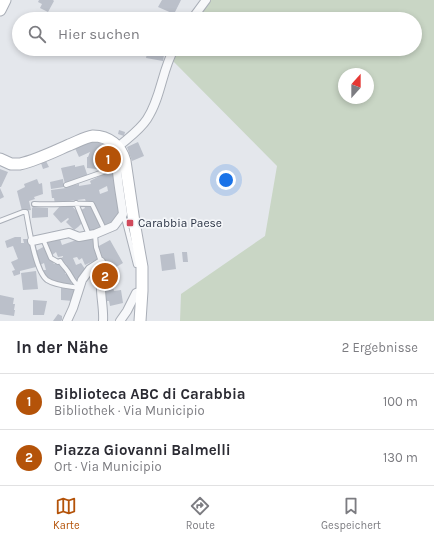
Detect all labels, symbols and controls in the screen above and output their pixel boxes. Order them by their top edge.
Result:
search box [12,12,422,56]
icon: search [26,23,48,45]
text: Hier suchen [58,25,140,43]
north arrow [338,68,374,104]
pin: 1 [95,144,121,174]
your location [216,170,236,190]
place label: Carabbia Paese [138,216,222,230]
marker: Carabbia Paese [125,218,135,228]
pin: 2 [92,261,118,291]
text: In der Nähe [16,337,108,357]
text: 2 Ergebnisse [342,340,418,355]
text: Biblioteca ABC di Carabbia [54,385,246,403]
text: 1 [27,394,31,409]
text: 100 m [383,394,418,409]
text: Bibliothek · Via Municipio [54,403,205,418]
text: Piazza Giovanni Balmelli [54,441,231,459]
text: 2 [25,450,33,465]
text: 130 m [383,450,418,465]
text: Ort · Via Municipio [54,459,162,474]
tab: Karte [53,495,80,532]
tab: Route [186,495,215,532]
tab: Gespeichert [321,495,381,532]

